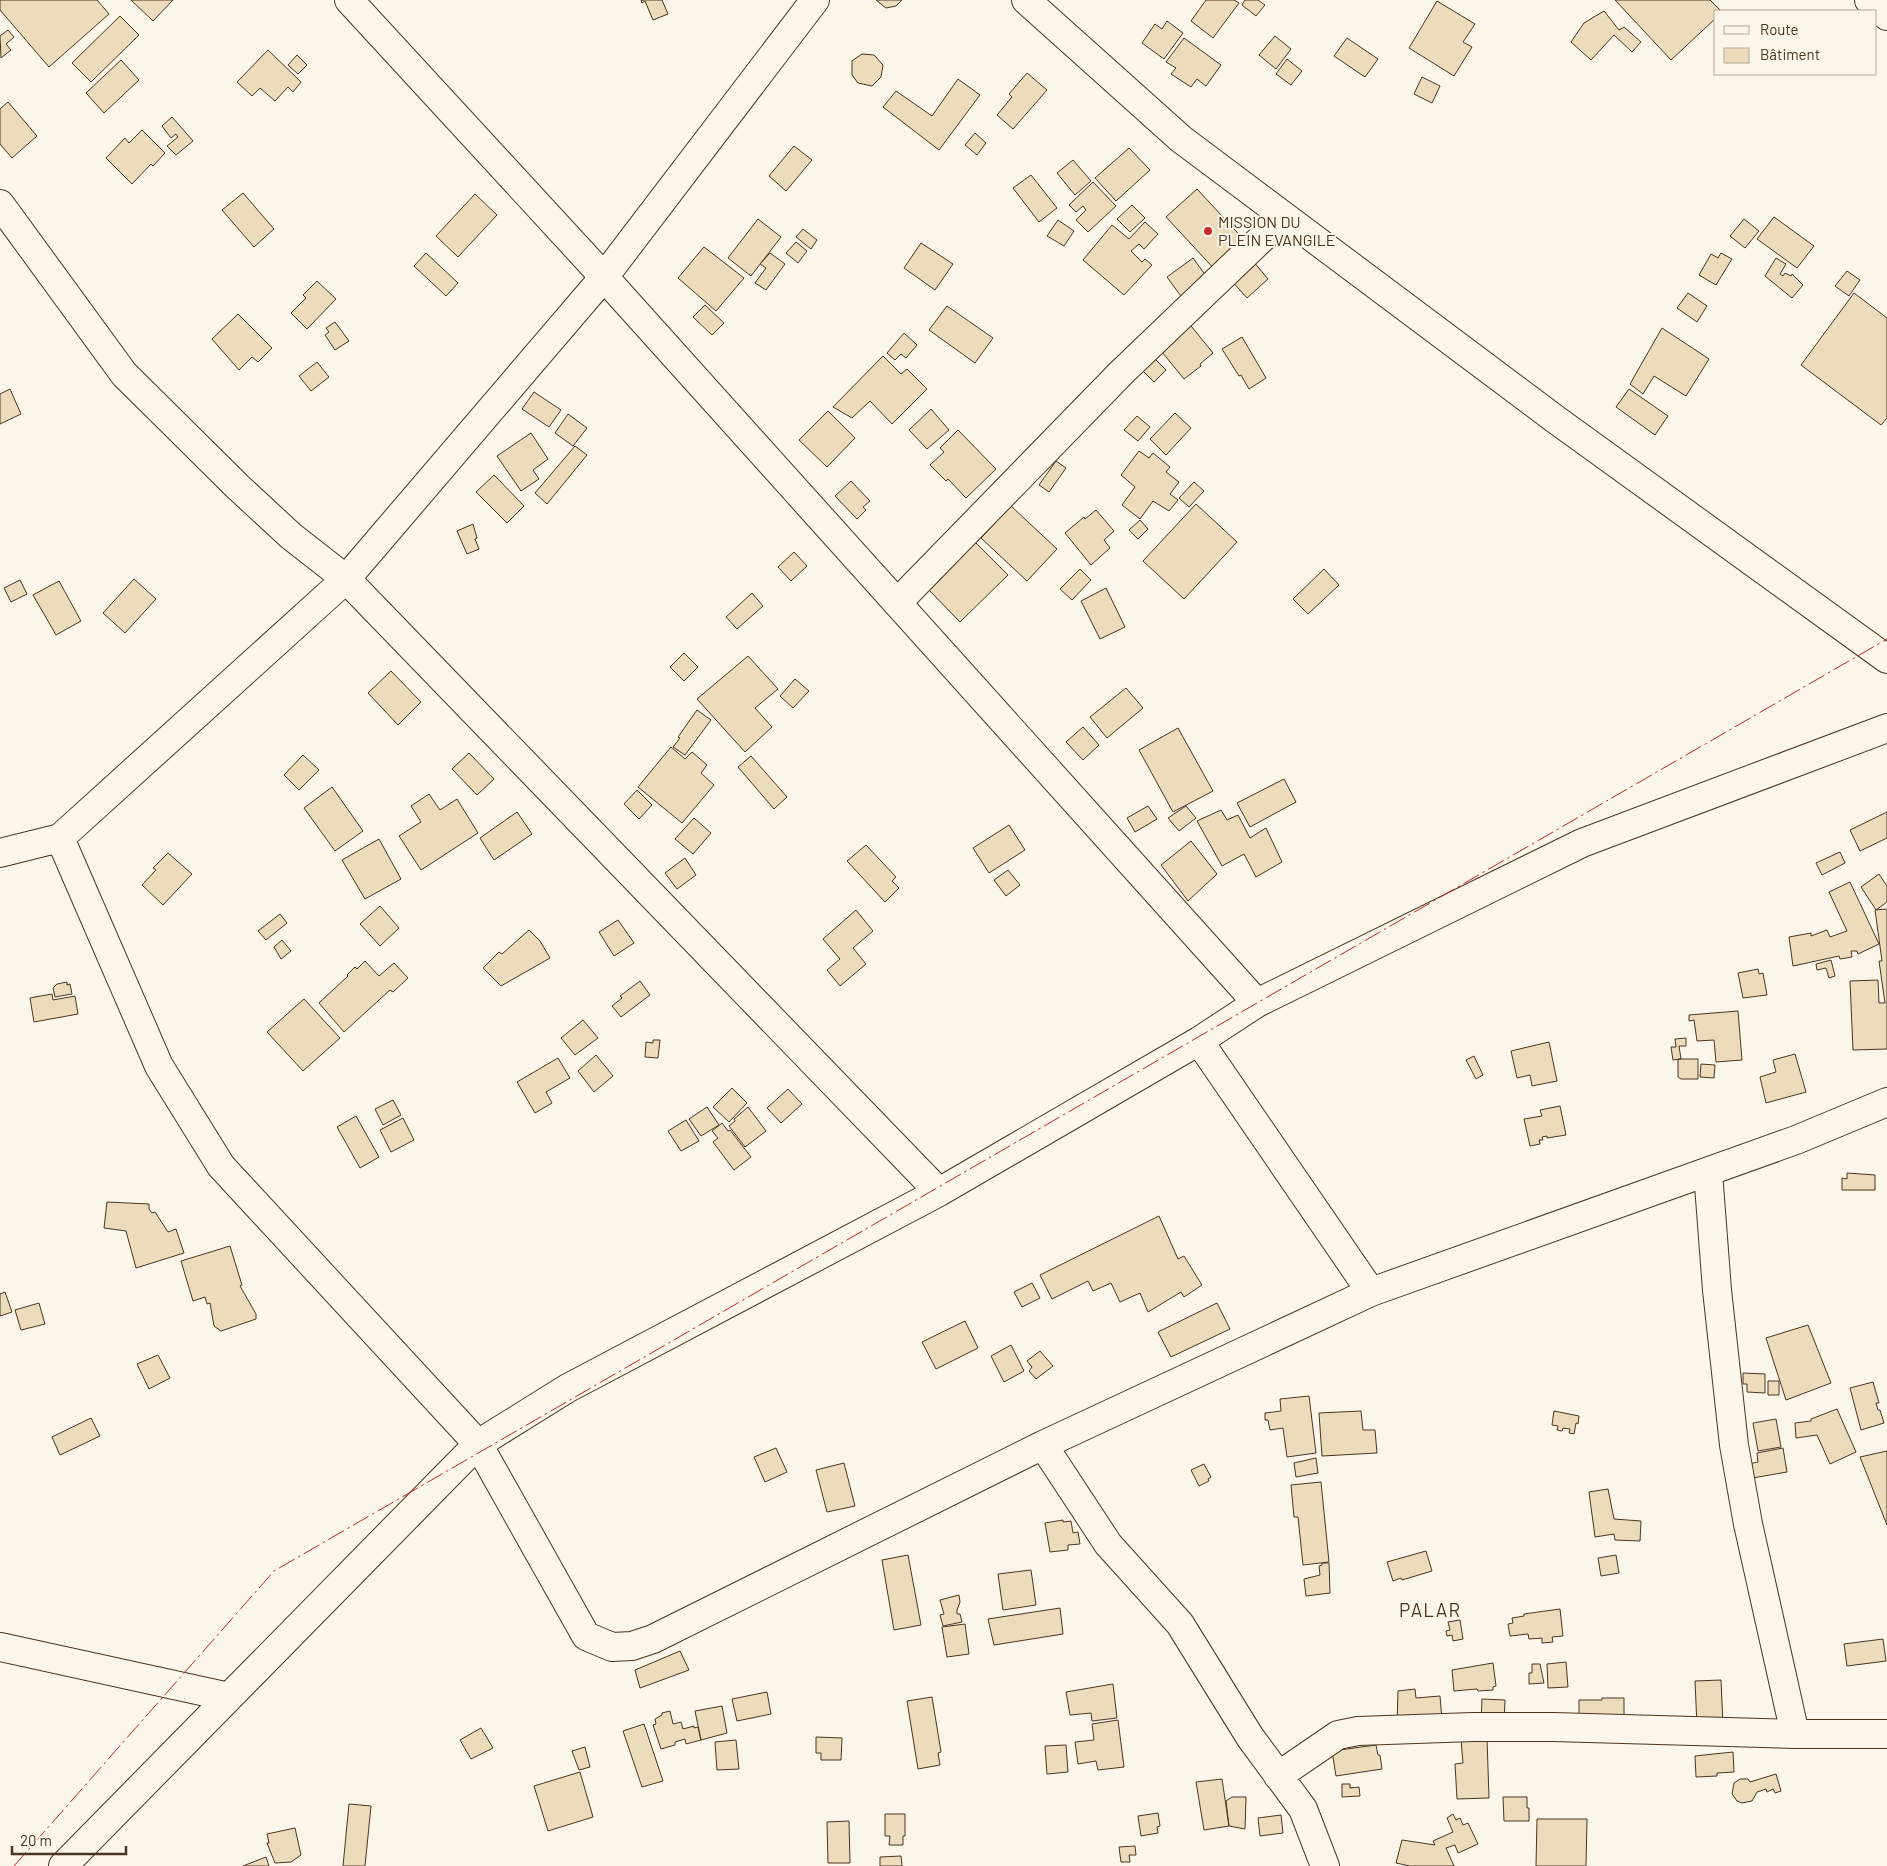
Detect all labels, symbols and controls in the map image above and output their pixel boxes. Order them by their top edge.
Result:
legend [1714,10,1877,75]
text: Route [1760,20,1799,38]
text: Bâtiment [1760,45,1820,63]
place label: MISSION DU PLEIN EVANGILE [1218,212,1336,249]
marker: MISSION DU PLEIN EVANGILE [1202,225,1214,237]
district label: PALAR [1399,1598,1461,1621]
scale bar [12,1824,126,1856]
text: 20 m [20,1831,52,1849]

